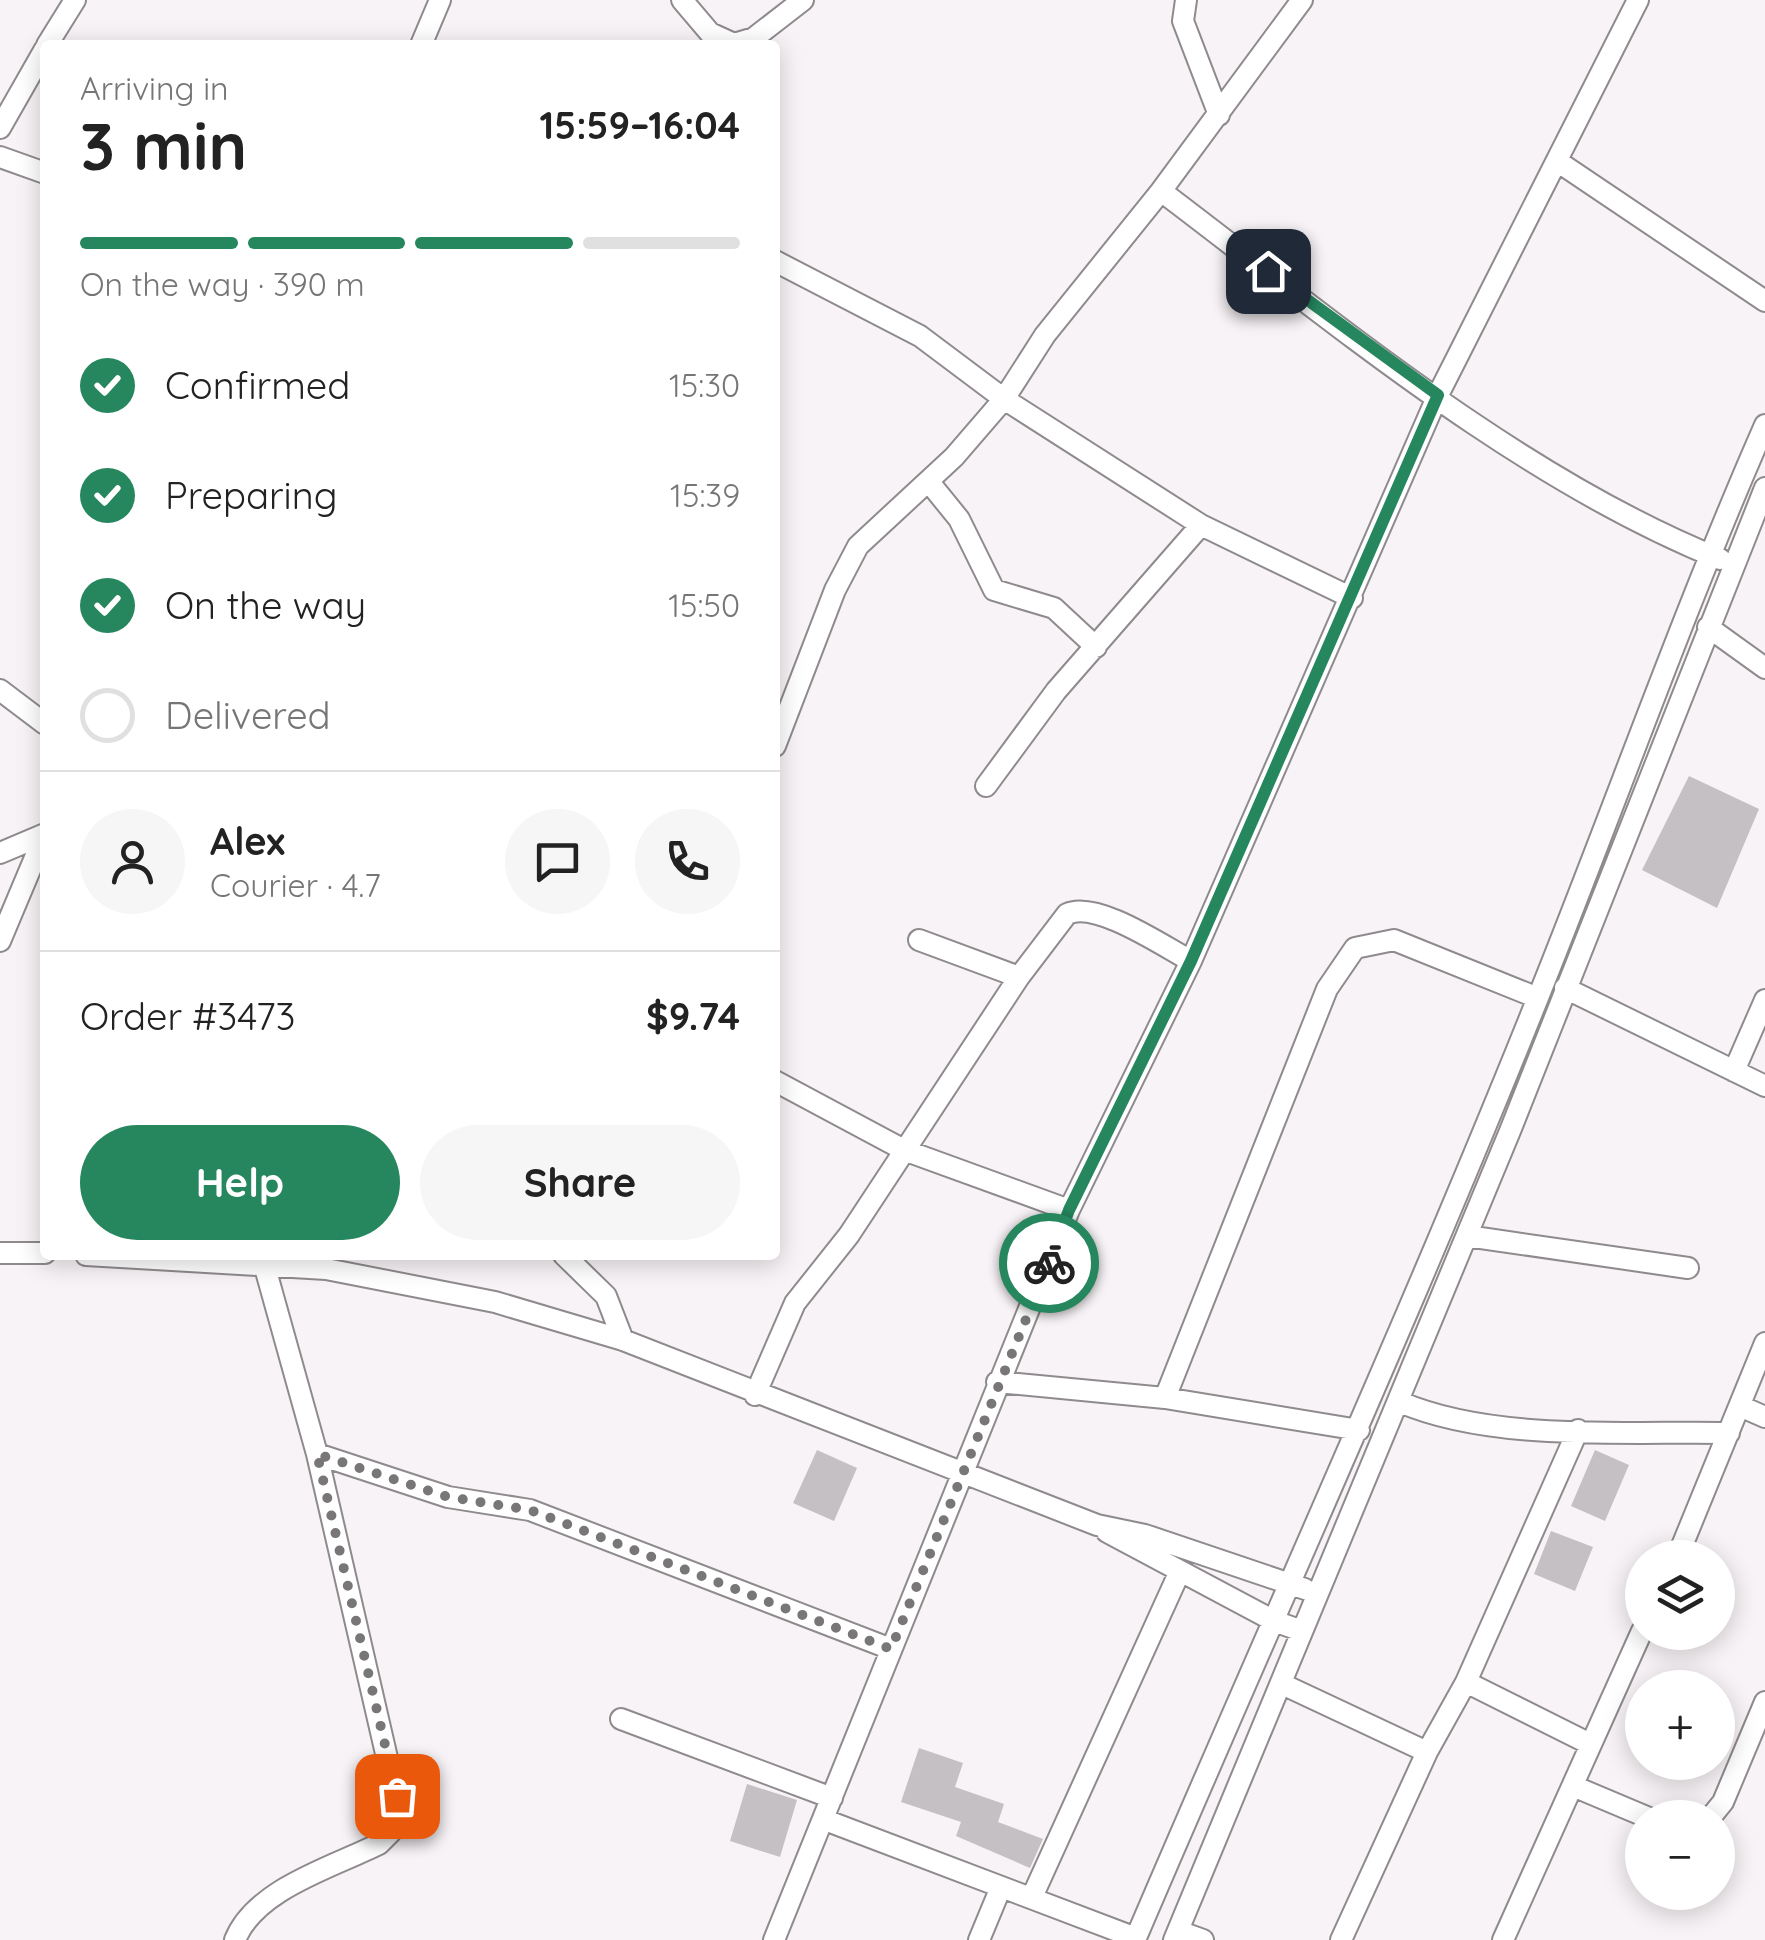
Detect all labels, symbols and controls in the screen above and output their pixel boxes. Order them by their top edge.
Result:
text: Arriving in [80,68,229,108]
text: 15:59–16:04 [540,101,740,149]
text: 3 min [80,105,247,186]
pin [1226,229,1311,314]
icon: home [1241,244,1296,299]
text: On the way · 390 m [80,264,365,304]
icon: check [80,358,135,413]
text: Confirmed [165,361,350,409]
text: 15:30 [669,365,740,405]
icon: check [80,468,135,523]
text: Preparing [165,471,337,519]
text: 15:39 [670,475,740,515]
icon: check [80,578,135,633]
text: On the way [165,581,366,629]
text: 15:50 [668,585,740,625]
text: Delivered [165,691,331,739]
button: person [80,809,185,914]
button: chat [505,809,610,914]
button: phone [635,809,740,914]
text: Alex [210,817,285,865]
text: Courier · 4.7 [210,865,381,905]
text: Order #3473 [80,992,295,1040]
text: $9.74 [646,992,740,1040]
button: Help [80,1125,400,1240]
button: Share [420,1125,740,1240]
courier [999,1213,1099,1313]
icon: bike [1022,1236,1077,1291]
map controls [1625,1540,1735,1910]
button: layers [1625,1540,1735,1650]
button: + [1625,1670,1735,1780]
pin [355,1754,440,1839]
icon: bag [370,1769,425,1824]
button: − [1625,1800,1735,1910]

